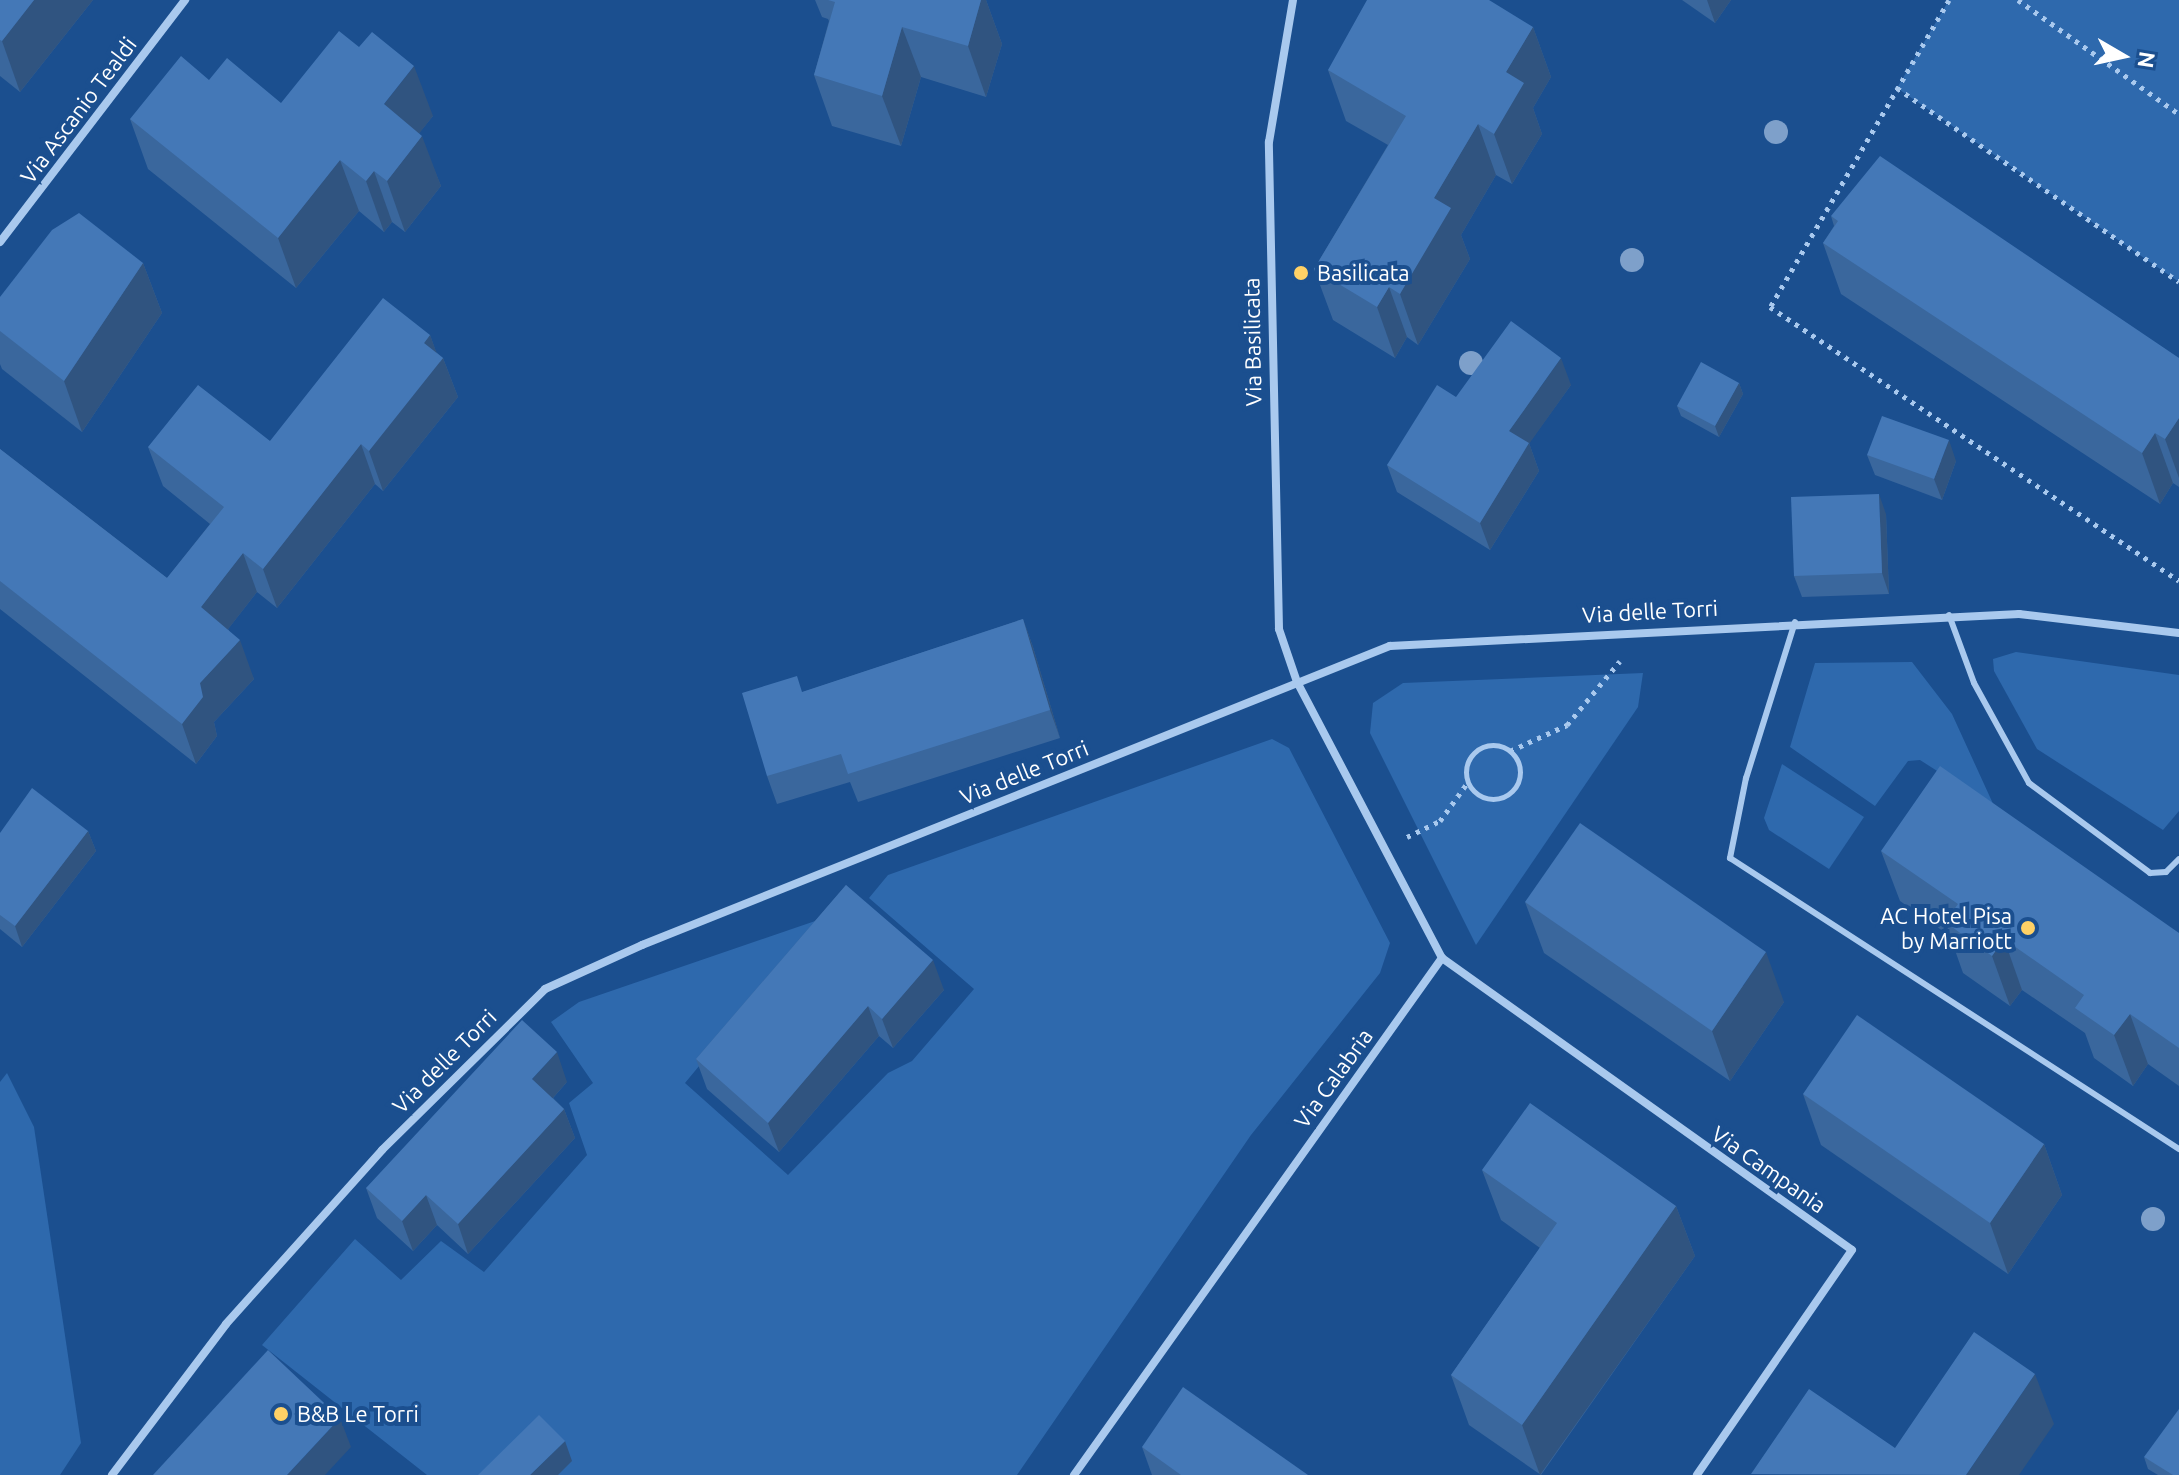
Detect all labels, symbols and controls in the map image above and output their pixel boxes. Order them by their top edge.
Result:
north arrow [2083,16,2163,96]
street label: Via Ascanio Tealdi [14,32,142,188]
text: N [2134,50,2161,70]
place label: Basilicata [1317,260,1410,286]
marker: Basilicata [1292,264,1310,282]
street label: Via Basilicata [1238,277,1266,407]
street label: Via delle Torri [1581,594,1719,628]
street label: Via delle Torri [956,734,1092,810]
place label: AC Hotel Pisa by Marriott [1880,902,2012,954]
marker: AC Hotel Pisa by Marriott [2019,919,2037,937]
street label: Via delle Torri [387,1004,501,1118]
street label: Via Calabria [1288,1023,1378,1133]
street label: Via Campania [1707,1120,1831,1218]
place label: B&B Le Torri [297,1401,419,1427]
marker: B&B Le Torri [272,1405,290,1423]

